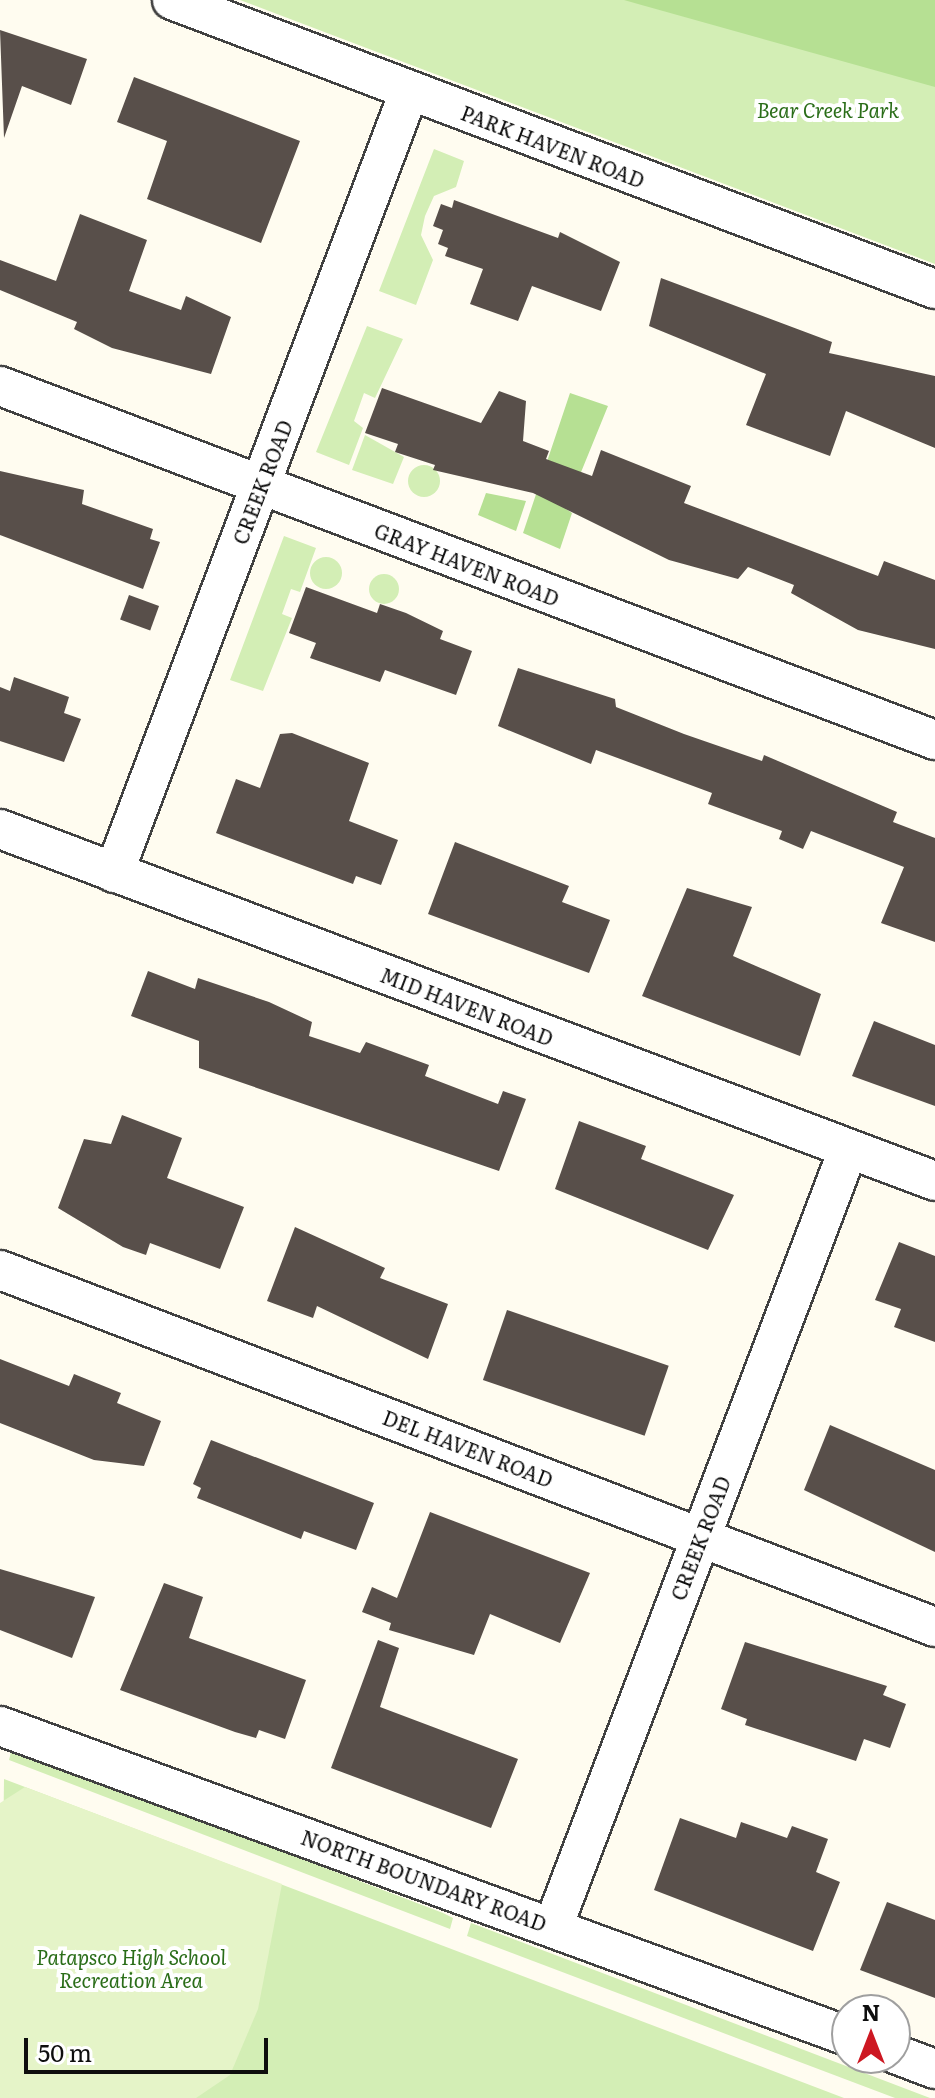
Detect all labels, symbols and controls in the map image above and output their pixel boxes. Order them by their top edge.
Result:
park label: Bear Creek Park [757,97,899,121]
street label: PARK HAVEN ROAD [458,100,648,192]
street label: CREEK ROAD [227,417,297,547]
street label: GRAY HAVEN ROAD [371,518,563,610]
street label: MID HAVEN ROAD [377,962,557,1050]
street label: DEL HAVEN ROAD [380,1404,556,1492]
street label: CREEK ROAD [665,1473,735,1603]
street label: NORTH BOUNDARY ROAD [298,1824,550,1936]
park label: Patapsco High School Recreation Area [36,1944,226,1991]
north arrow [831,1994,911,2074]
text: N [862,1995,880,2028]
scale bar [28,2022,272,2072]
text: 50 m [38,2034,92,2069]

